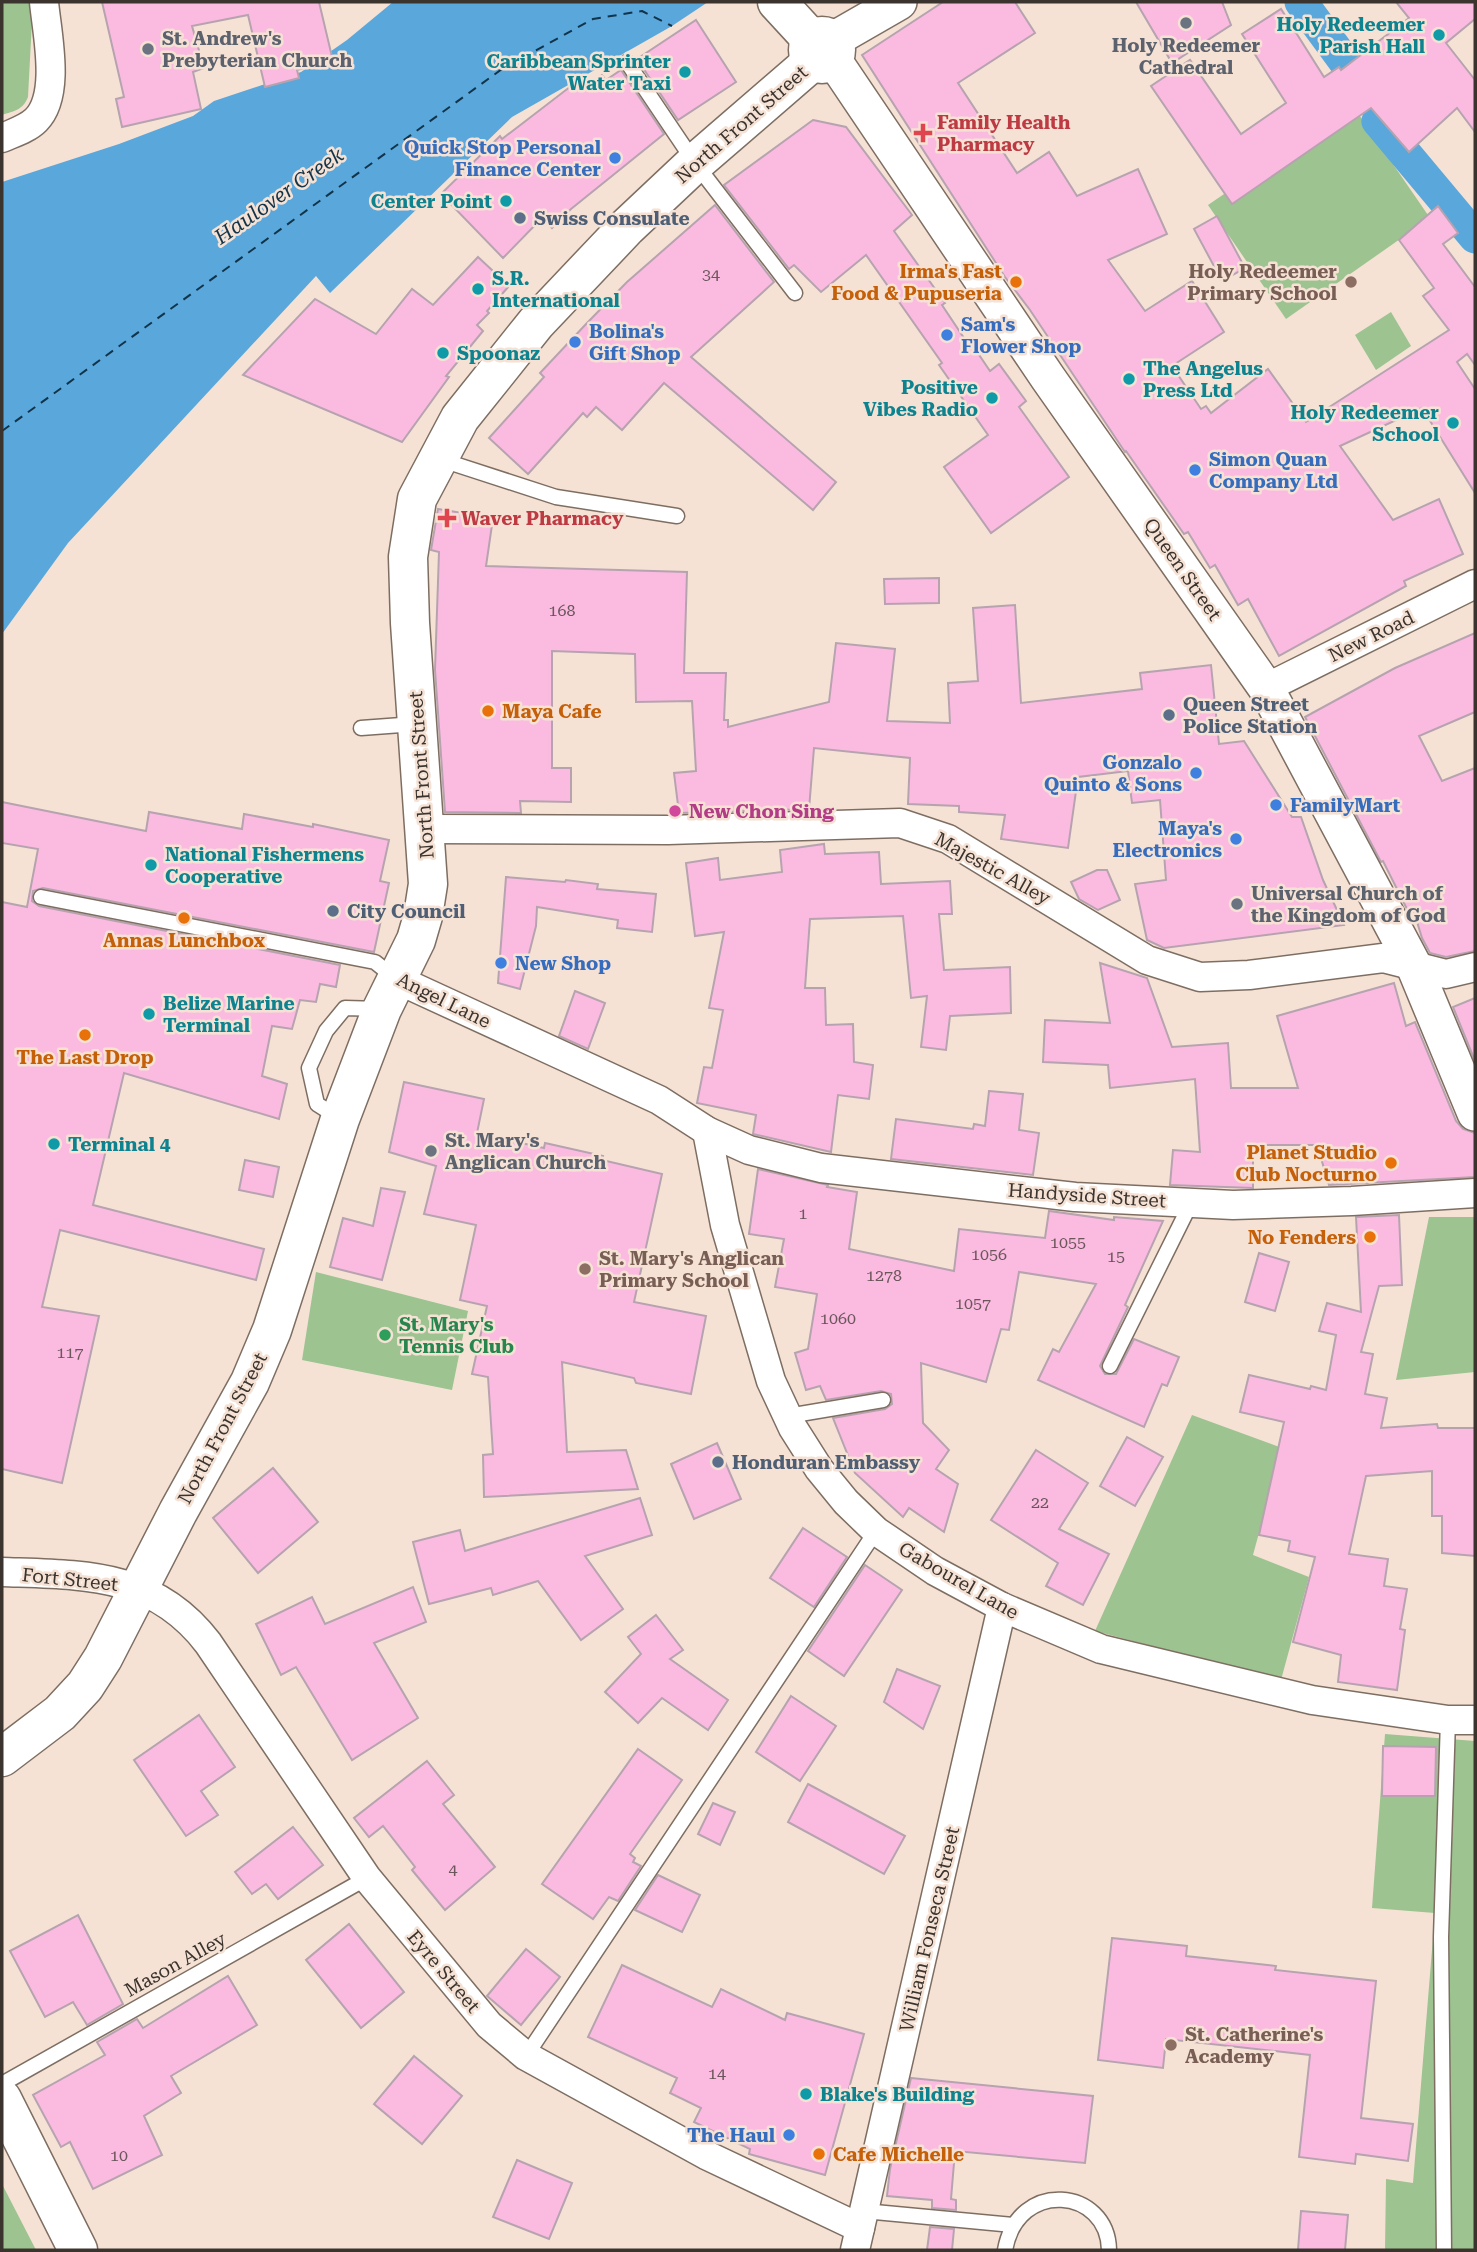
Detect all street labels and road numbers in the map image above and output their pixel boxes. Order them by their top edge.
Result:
street label: North Front Street [670,61,812,188]
street label: Queen Street [1139,514,1226,625]
street label: New Road [1325,606,1418,667]
street label: North Front Street [404,690,439,860]
street label: Majestic Alley [931,827,1055,910]
street label: Angel Lane [393,968,495,1033]
street label: Handyside Street [1007,1179,1167,1212]
street label: North Front Street [173,1349,272,1508]
street label: Gabourel Lane [895,1537,1023,1624]
street label: Fort Street [21,1563,119,1596]
street label: William Fonseca Street [895,1824,964,2034]
street label: Eyre Street [402,1925,485,2017]
street label: Mason Alley [120,1927,231,2002]

